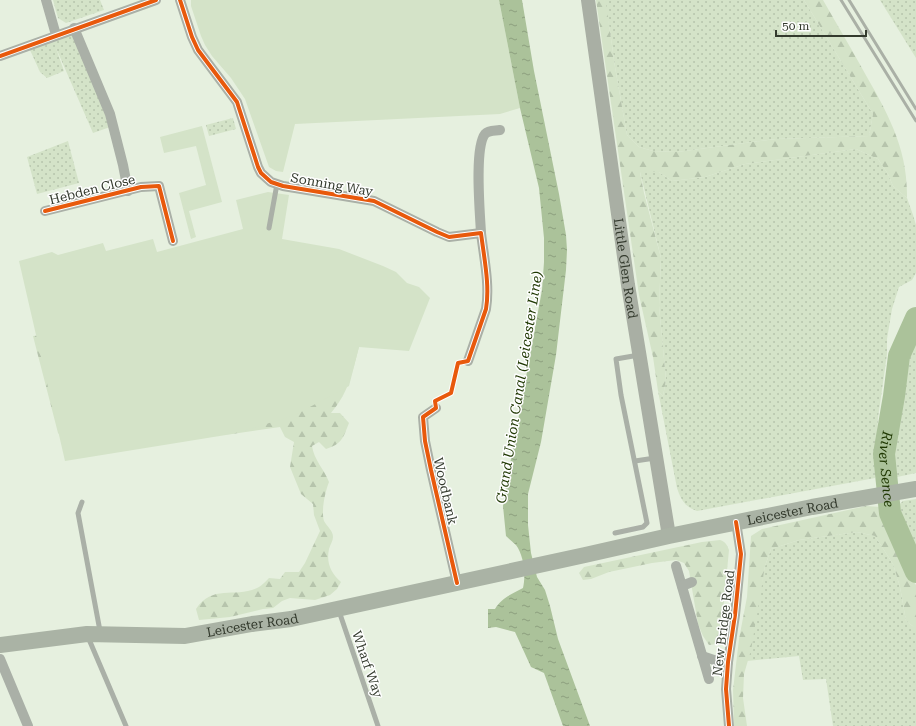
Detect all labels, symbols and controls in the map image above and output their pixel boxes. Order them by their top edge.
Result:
scale bar [776,12,866,38]
text: 50 m [782,19,809,33]
street label: Sonning Way [290,170,375,199]
street label: Hebden Close [48,172,137,207]
street label: Little Glen Road [611,217,640,320]
water label: Grand Union Canal (Leicester Line) [493,270,545,504]
water label: River Sence [876,429,897,508]
street label: Woodbank [430,456,461,526]
street label: Leicester Road [746,496,840,528]
street label: New Bridge Road [710,568,738,677]
street label: Leicester Road [205,610,300,640]
street label: Wharf Way [349,629,386,700]

